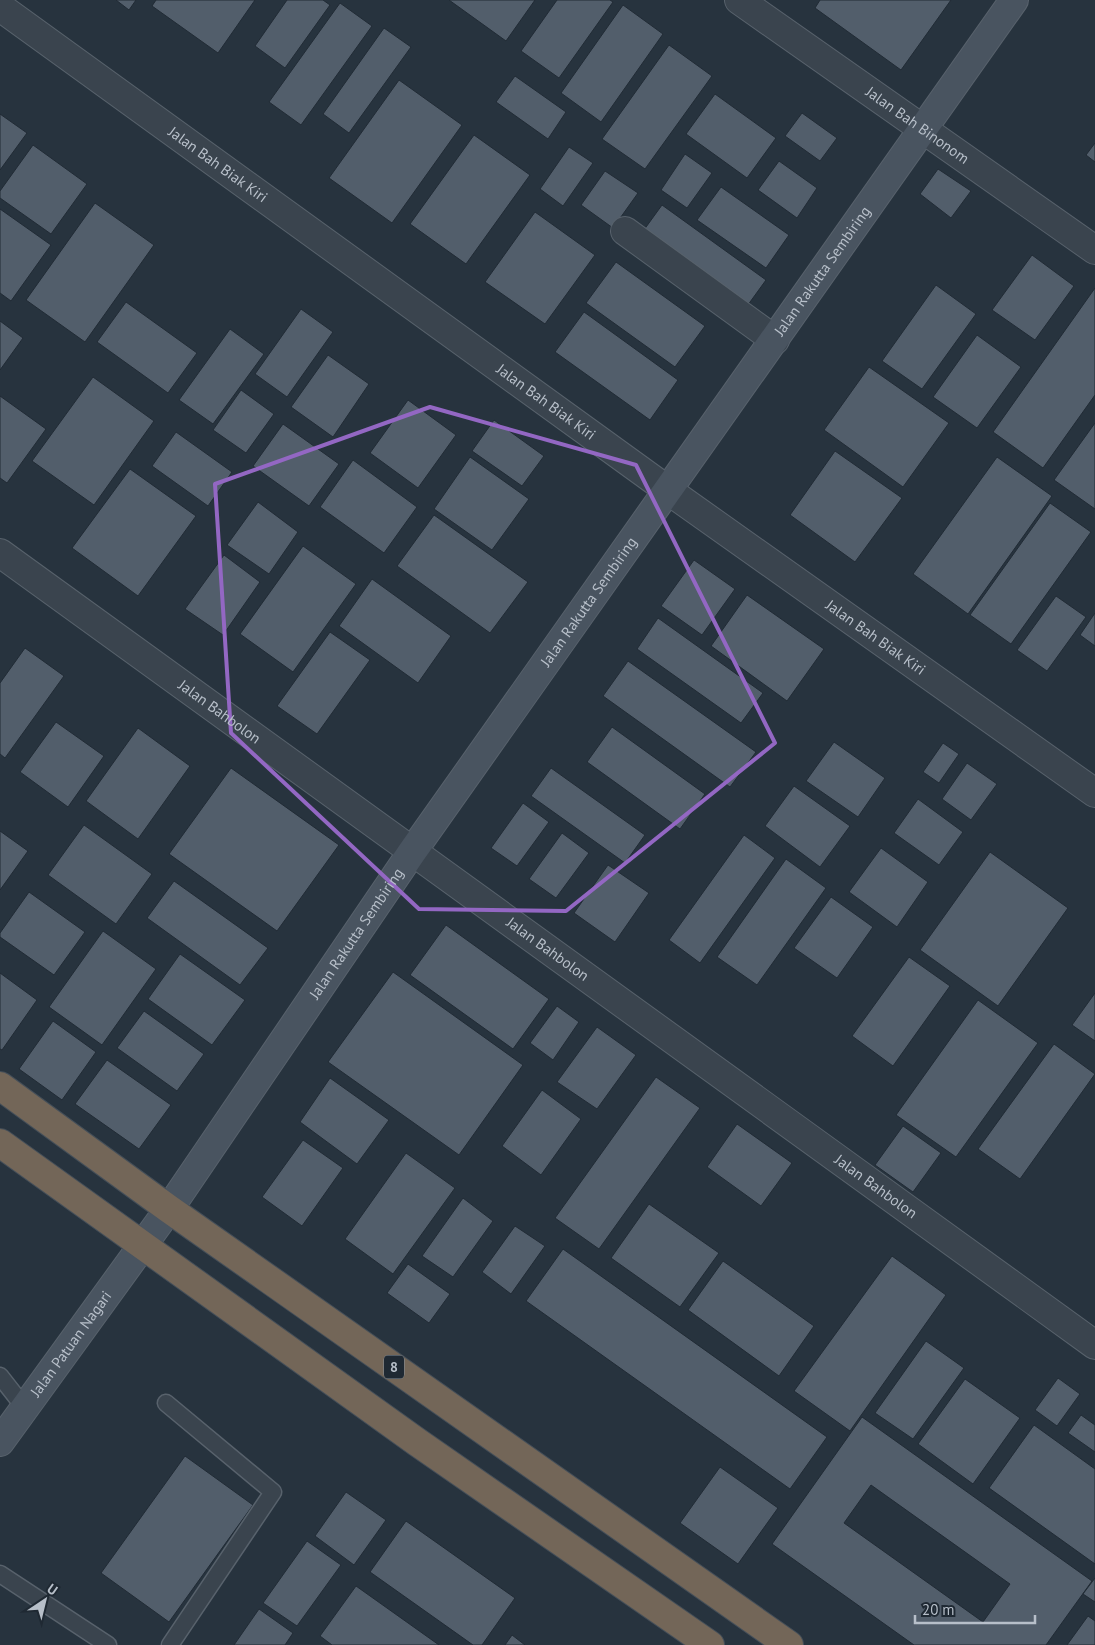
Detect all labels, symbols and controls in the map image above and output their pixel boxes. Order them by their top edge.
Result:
street label: Jalan Bah Binonom [862,82,973,168]
street label: Jalan Bah Biak Kiri [164,121,271,206]
street label: Jalan Rakutta Sembiring [769,202,874,340]
street label: Jalan Bah Biak Kiri [492,359,600,444]
street label: Jalan Rakutta Sembiring [535,533,641,671]
street label: Jalan Bah Biak Kiri [822,595,929,679]
street label: Jalan Bahbolon [174,675,265,748]
street label: Jalan Rakutta Sembiring [304,864,407,1003]
street label: Jalan Bahbolon [502,912,593,985]
street label: Jalan Bahbolon [830,1149,921,1222]
street label: Jalan Patuan Nagari [25,1287,115,1401]
road number: 8 [384,1355,404,1378]
north arrow [20,1575,70,1625]
text: U [44,1579,61,1599]
scale bar [915,1592,1035,1624]
text: 20 m [922,1600,955,1619]

